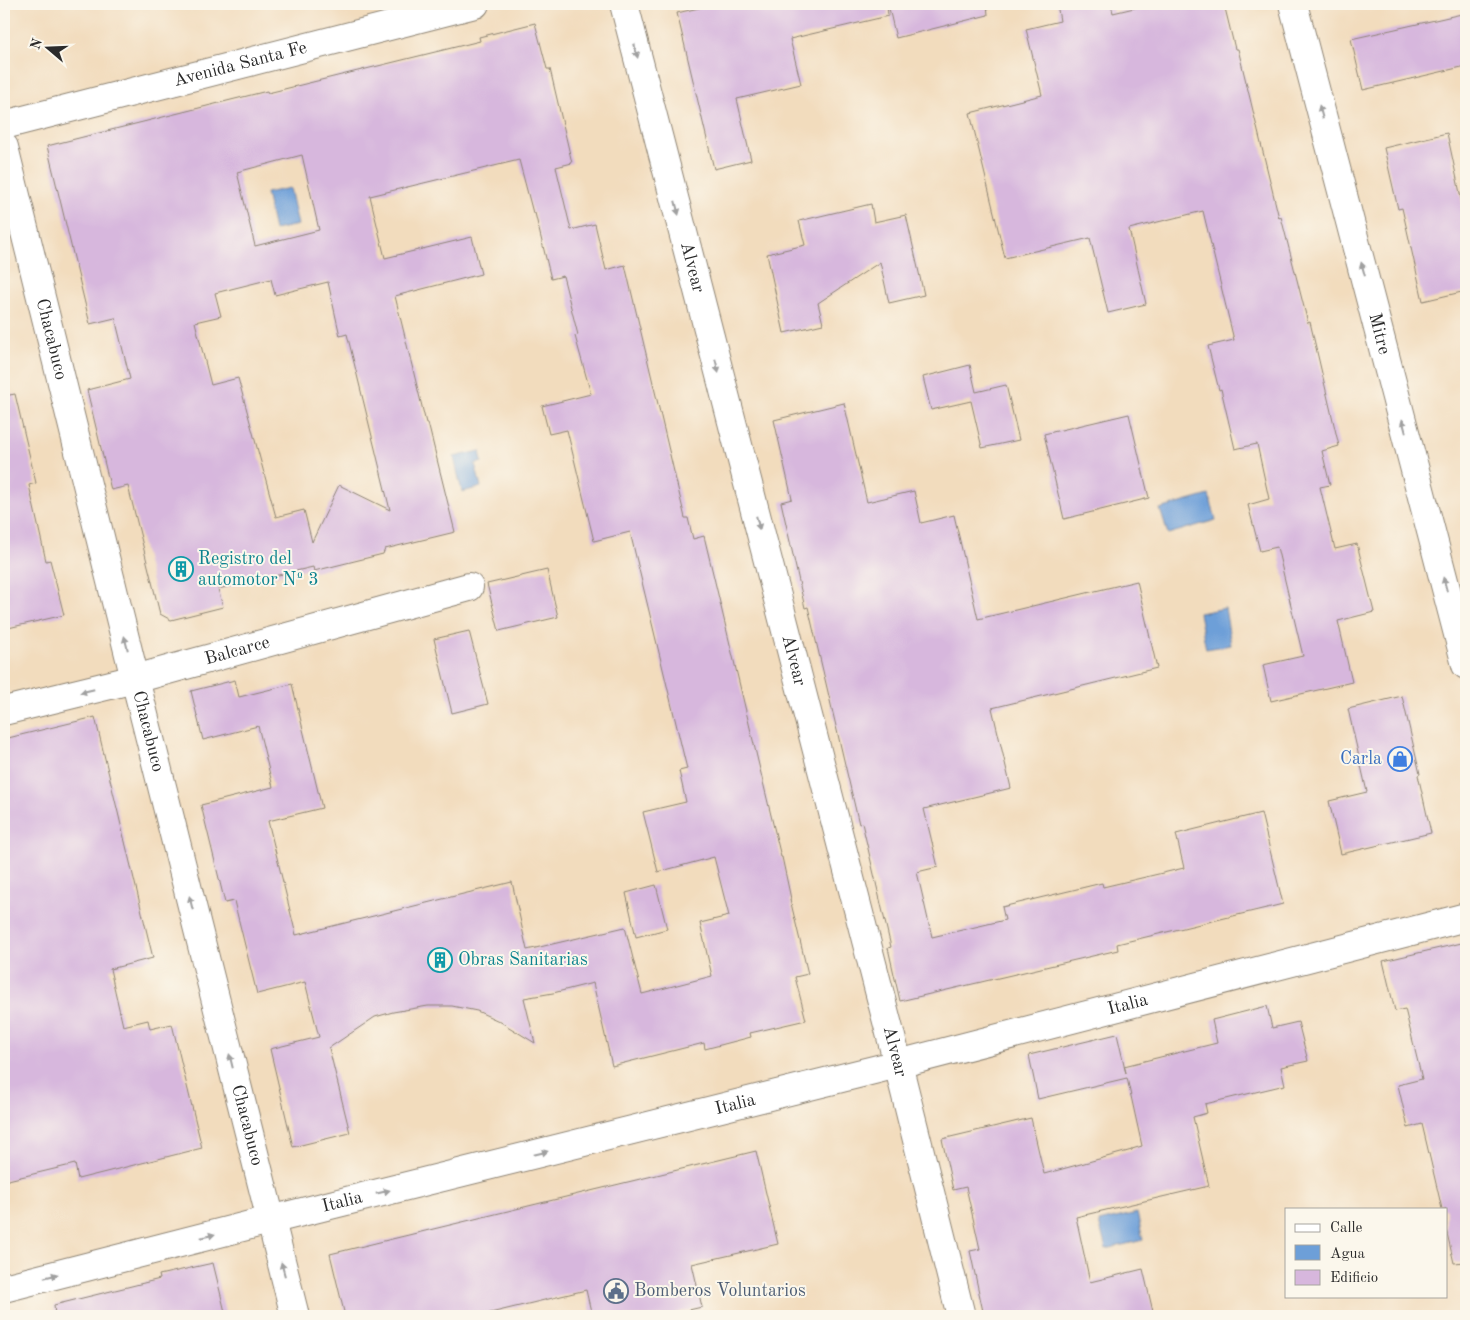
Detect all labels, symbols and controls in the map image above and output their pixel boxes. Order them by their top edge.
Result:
north arrow [22,22,72,72]
text: N [28,36,45,51]
street label: Avenida Santa Fe [172,39,309,90]
one-way arrow [632,43,640,58]
one-way arrow [1317,105,1325,120]
one-way arrow [673,201,681,216]
street label: Alvear [677,240,707,295]
one-way arrow [1358,262,1366,277]
street label: Chacabuco [33,297,70,382]
street label: Mitre [1365,311,1393,356]
one-way arrow [713,358,721,373]
one-way arrow [1400,419,1408,434]
one-way arrow [754,515,762,531]
place label: Registro del automotor Nº 3 [198,550,319,589]
building icon: Registro del automotor Nº 3 [168,556,194,582]
one-way arrow [1441,576,1449,591]
street label: Balcarce [203,633,272,668]
street label: Alvear [778,633,809,688]
one-way arrow [122,636,130,651]
one-way arrow [80,687,95,695]
street label: Chacabuco [129,689,167,774]
shop icon: Carla [1387,746,1413,772]
place label: Carla [1340,750,1382,768]
one-way arrow [187,895,195,911]
building icon: Obras Sanitarias [427,947,453,973]
place label: Obras Sanitarias [458,951,588,969]
street label: Italia [1106,991,1150,1018]
street label: Alvear [880,1024,910,1079]
one-way arrow [226,1053,234,1068]
street label: Chacabuco [228,1083,266,1168]
street label: Italia [713,1091,757,1118]
one-way arrow [533,1149,548,1157]
street label: Italia [320,1188,364,1216]
one-way arrow [375,1188,390,1196]
legend [1285,1208,1448,1298]
text: Calle [1330,1221,1363,1236]
one-way arrow [201,1231,216,1239]
text: Agua [1330,1247,1366,1262]
one-way arrow [279,1262,287,1277]
text: Edificio [1330,1271,1378,1286]
one-way arrow [43,1272,58,1280]
public building icon: Bomberos Voluntarios [603,1278,629,1304]
place label: Bomberos Voluntarios [634,1282,806,1300]

